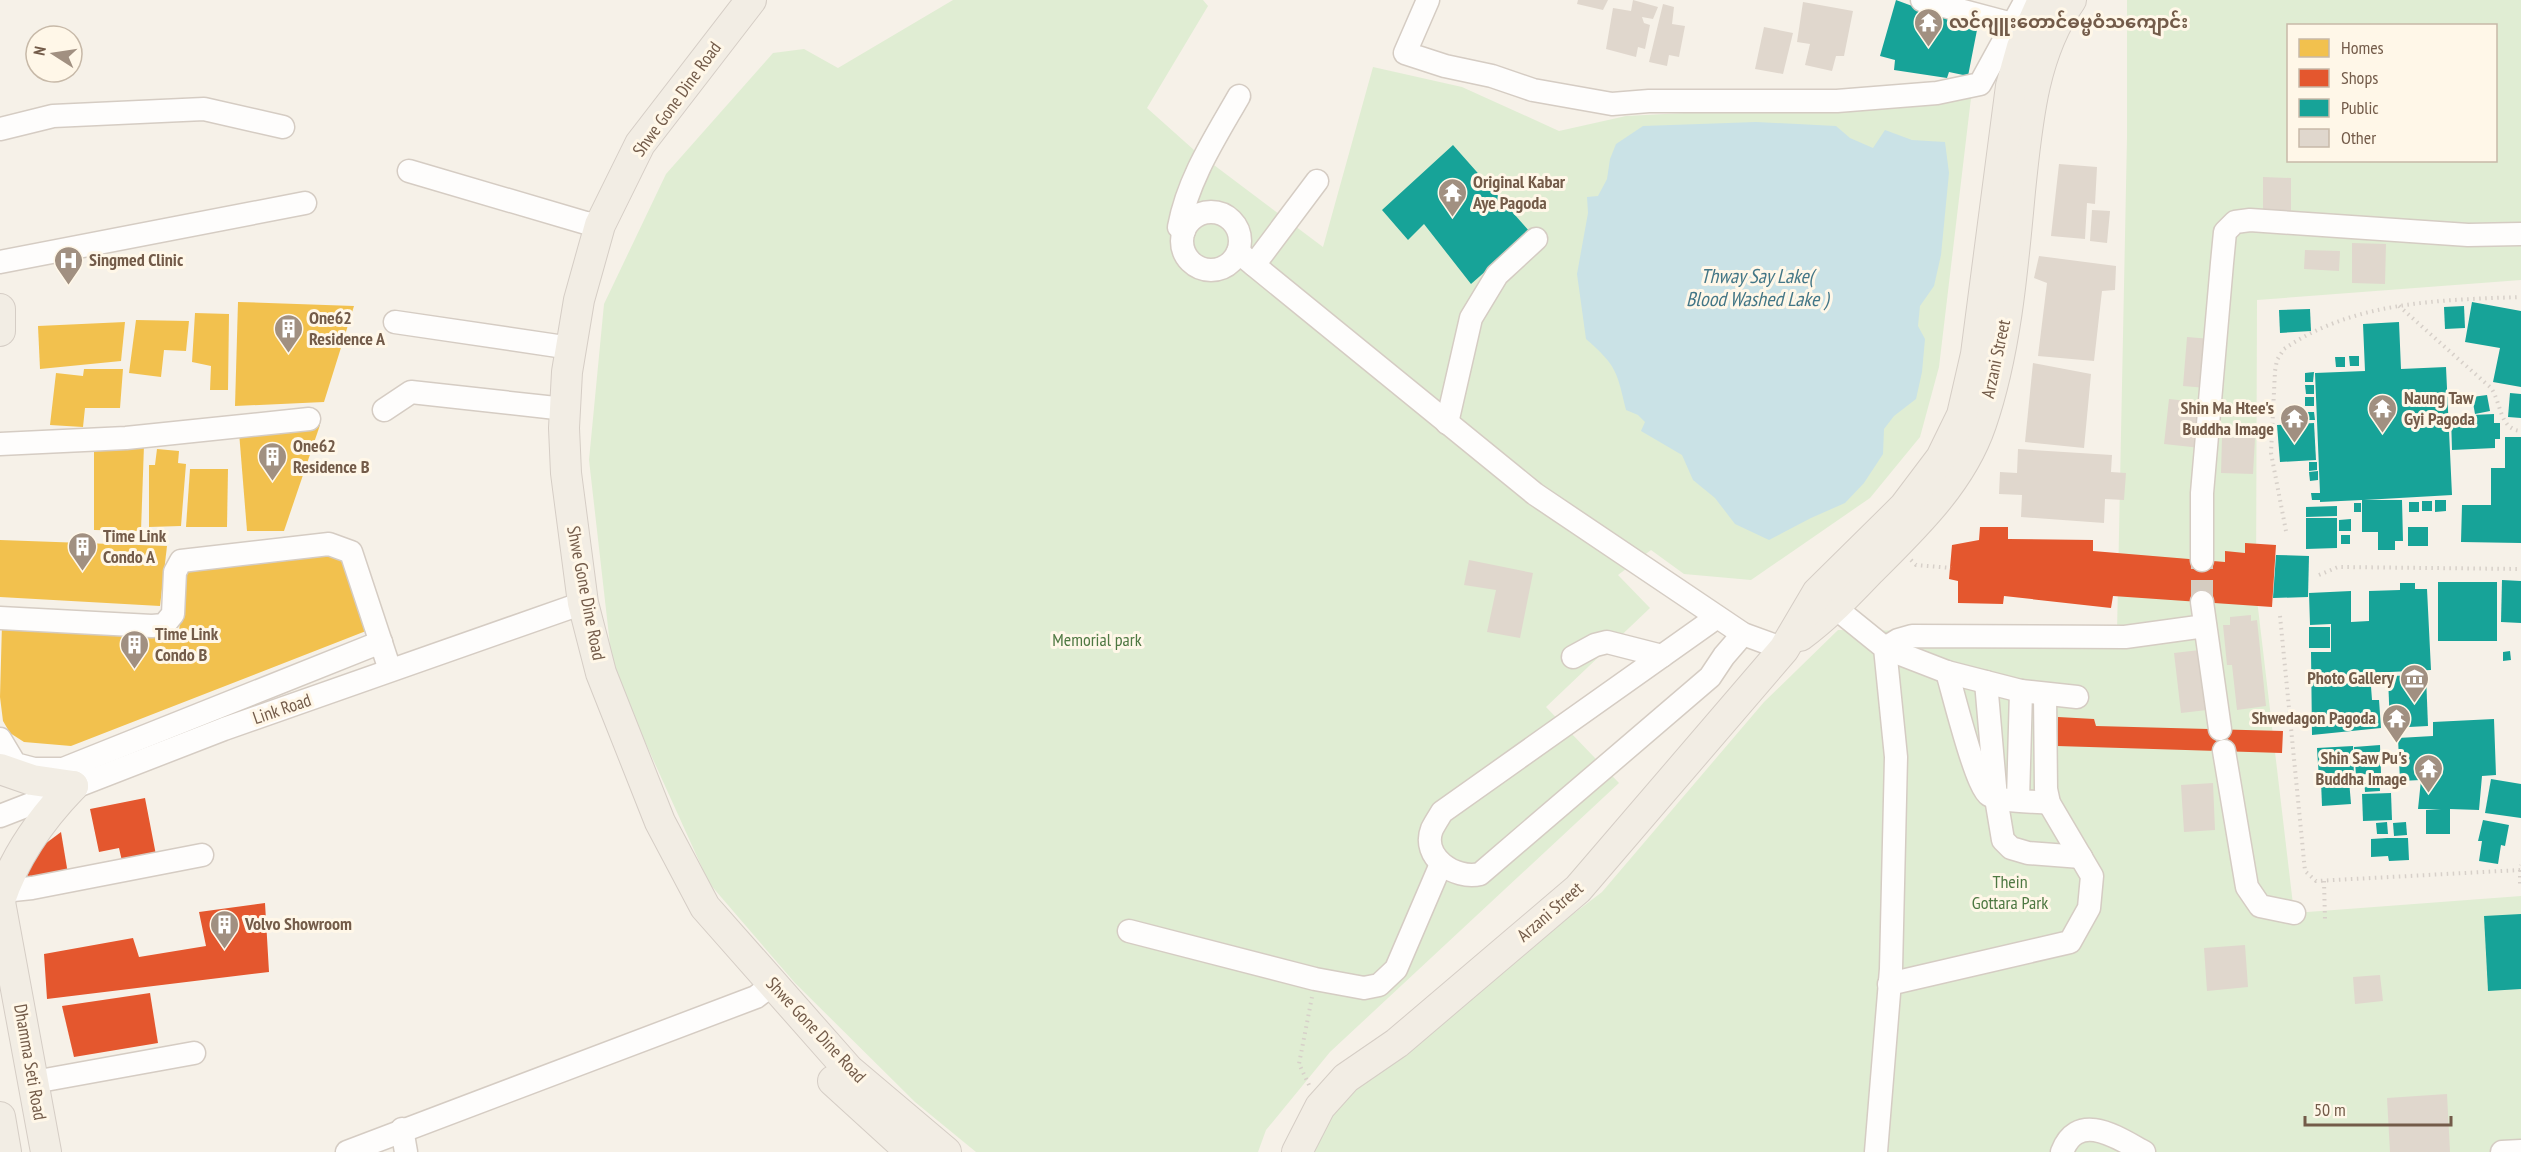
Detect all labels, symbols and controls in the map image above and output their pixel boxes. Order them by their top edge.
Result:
temple icon: လင်ဂျူးတောင်ဓမ္မဝံသကျောင်း [1912,6,1944,48]
place label: လင်ဂျူးတောင်ဓမ္မဝံသကျောင်း [1949,10,2188,37]
north arrow [24,24,84,84]
legend [2287,24,2497,162]
text: Homes [2341,36,2384,59]
street label: Shwe Gone Dine Road [627,37,726,161]
text: N [29,45,50,57]
text: Shops [2341,66,2378,89]
text: Public [2341,96,2379,119]
text: Other [2341,126,2376,149]
place label: Original Kabar Aye Pagoda [1472,170,1566,214]
temple icon: Original Kabar Aye Pagoda [1436,176,1468,218]
hospital icon: Singmed Clinic [52,244,84,286]
place label: Singmed Clinic [89,248,184,271]
water label: Thway Say Lake( Blood Washed Lake ) [1686,263,1830,312]
place label: One62 Residence A [309,306,386,350]
building icon: One62 Residence A [272,312,304,354]
street label: Arzani Street [1976,317,2015,400]
place label: Naung Taw Gyi Pagoda [2404,386,2475,430]
temple icon: Naung Taw Gyi Pagoda [2367,392,2399,434]
place label: Shin Ma Htee's Buddha Image [2181,396,2274,440]
temple icon: Shin Ma Htee's Buddha Image [2279,402,2311,444]
place label: One62 Residence B [293,434,370,478]
building icon: One62 Residence B [256,440,288,482]
place label: Time Link Condo A [103,524,167,568]
street label: Shwe Gone Dine Road [562,524,611,662]
building icon: Time Link Condo A [66,530,98,572]
place label: Time Link Condo B [155,622,219,666]
building icon: Time Link Condo B [118,628,150,670]
park label: Memorial park [1052,628,1142,651]
museum icon: Photo Gallery [2399,662,2431,704]
place label: Photo Gallery [2307,666,2395,689]
street label: Link Road [250,688,314,729]
temple icon: Shwedagon Pagoda [2381,702,2413,744]
place label: Shwedagon Pagoda [2251,706,2376,729]
place label: Shin Saw Pu's Buddha Image [2316,746,2407,790]
temple icon: Shin Saw Pu's Buddha Image [2412,752,2444,794]
park label: Thein Gottara Park [1972,870,2048,914]
street label: Arzani Street [1512,877,1587,947]
building icon: Volvo Showroom [208,908,240,950]
place label: Volvo Showroom [244,912,352,935]
street label: Shwe Gone Dine Road [761,972,871,1087]
street label: Dhamma Seti Road [9,1002,52,1122]
scale bar [2305,1089,2450,1127]
text: 50 m [2314,1098,2346,1121]

